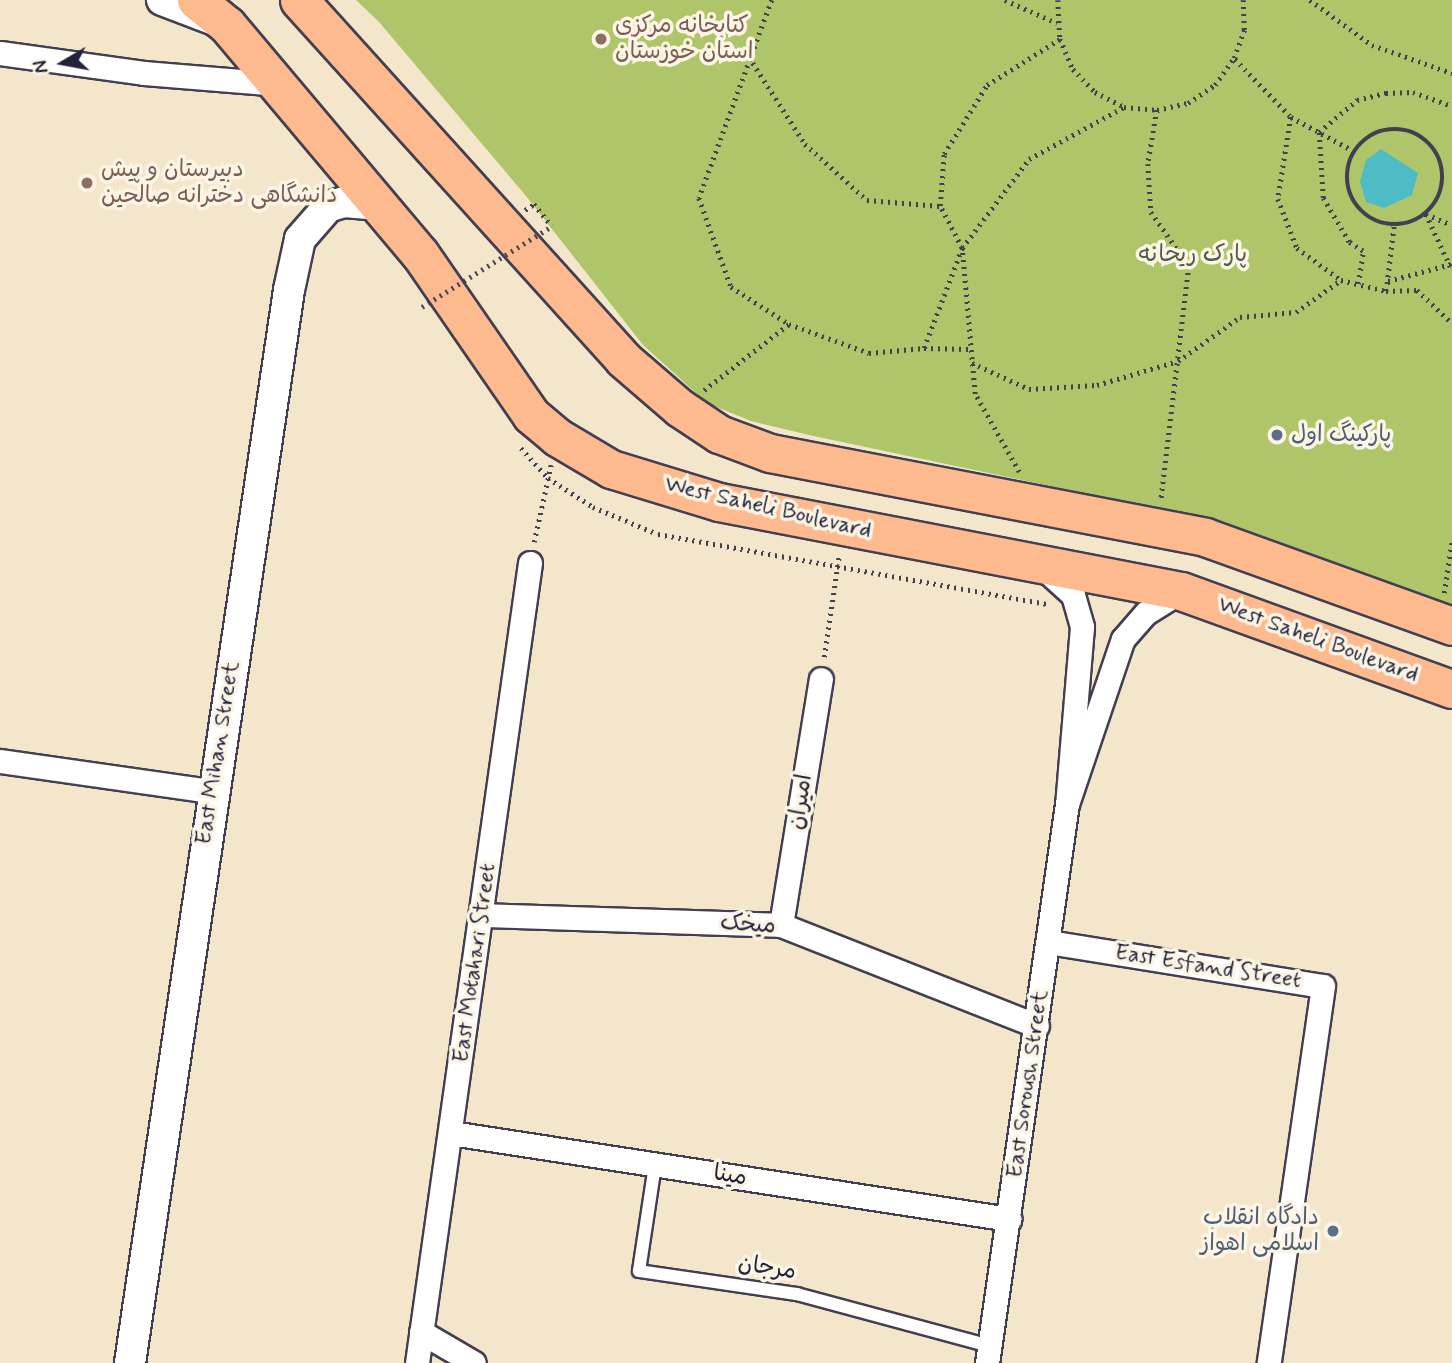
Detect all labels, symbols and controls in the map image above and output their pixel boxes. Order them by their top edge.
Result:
place label: کتابخانه مرکزی استان خوزستان [615,12,754,66]
north arrow [28,28,98,98]
marker: کتابخانه مرکزی استان خوزستان [593,31,609,47]
text: N [28,58,55,75]
place label: دبیرستان و پیش دانشگاهی دخترانه صالحین [101,156,337,210]
marker: دبیرستان و پیش دانشگاهی دخترانه صالحین [79,175,95,191]
park label: پارک ریحانه [1139,241,1247,269]
place label: پارکینگ اول [1291,421,1392,449]
marker: پارکینگ اول [1269,427,1285,443]
street label: West Saheli Boulevard [662,471,874,545]
street label: West Saheli Boulevard [1214,591,1422,689]
street label: East Mihan Street [190,659,246,847]
street label: امیران [783,772,819,832]
street label: East Motahari Street [447,860,503,1066]
street label: میخک [719,909,777,941]
street label: East Esfand Street [1111,938,1305,996]
street label: East Soroush Street [1001,988,1055,1180]
street label: مینا [711,1160,749,1192]
place label: دادگاه انقلاب اسلامی اهواز [1200,1204,1319,1258]
marker: دادگاه انقلاب اسلامی اهواز [1325,1223,1341,1239]
street label: مرجان [736,1250,798,1286]

